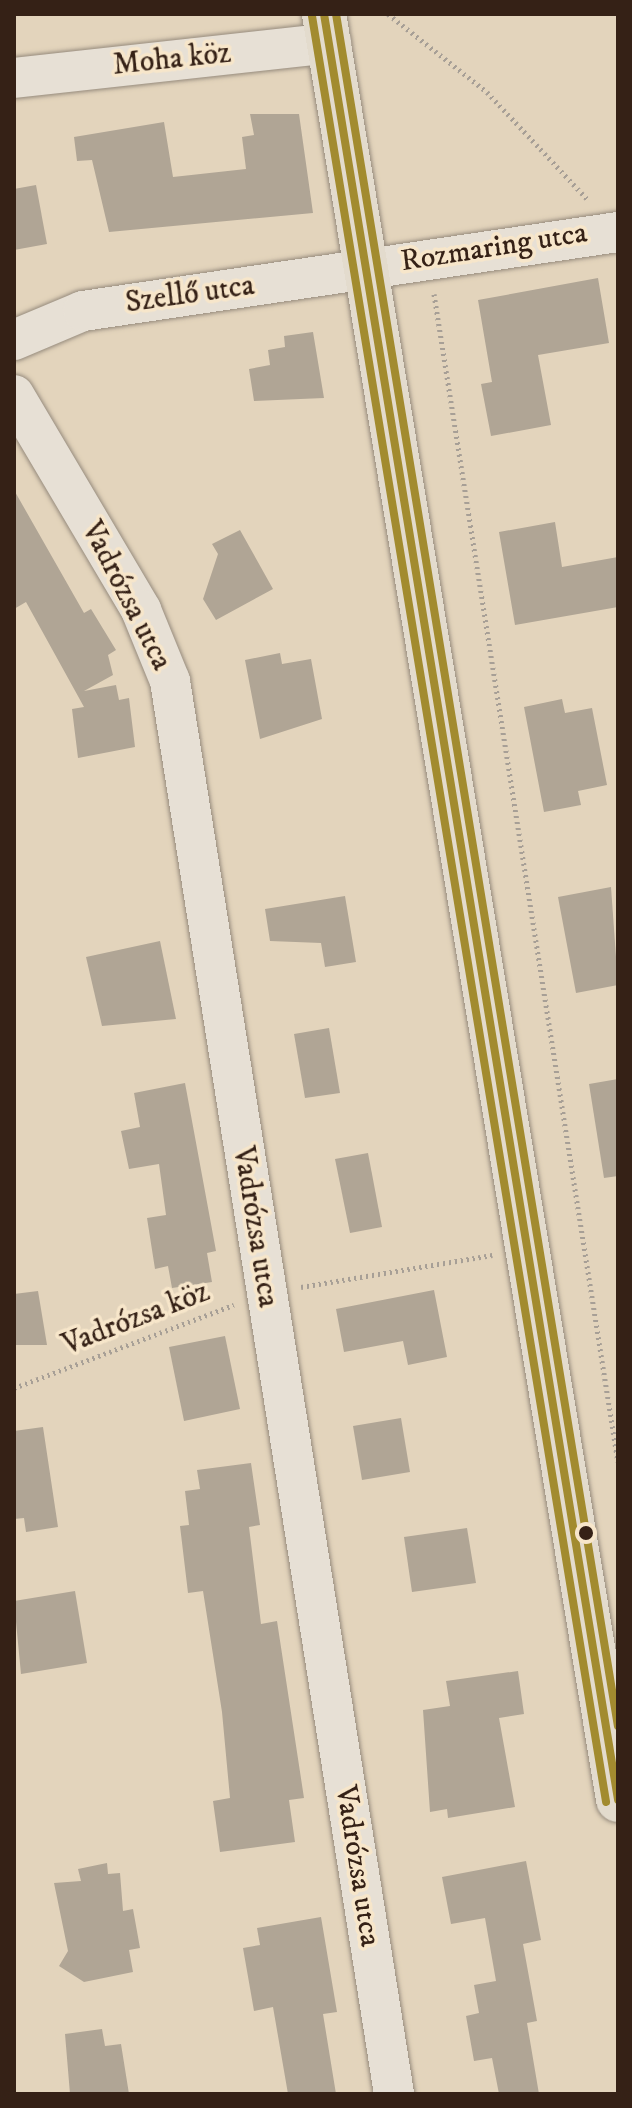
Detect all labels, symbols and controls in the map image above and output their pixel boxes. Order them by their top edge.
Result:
street label: Moha köz [111,36,233,84]
street label: Rozmaring utca [398,216,590,280]
street label: Szellő utca [123,268,257,322]
street label: Vadrózsa utca [73,515,179,677]
street label: Vadrózsa utca [225,1144,285,1310]
street label: Vadrózsa köz [57,1274,215,1364]
unlabelled marker [578,1525,594,1541]
street label: Vadrózsa utca [327,1783,387,1949]

